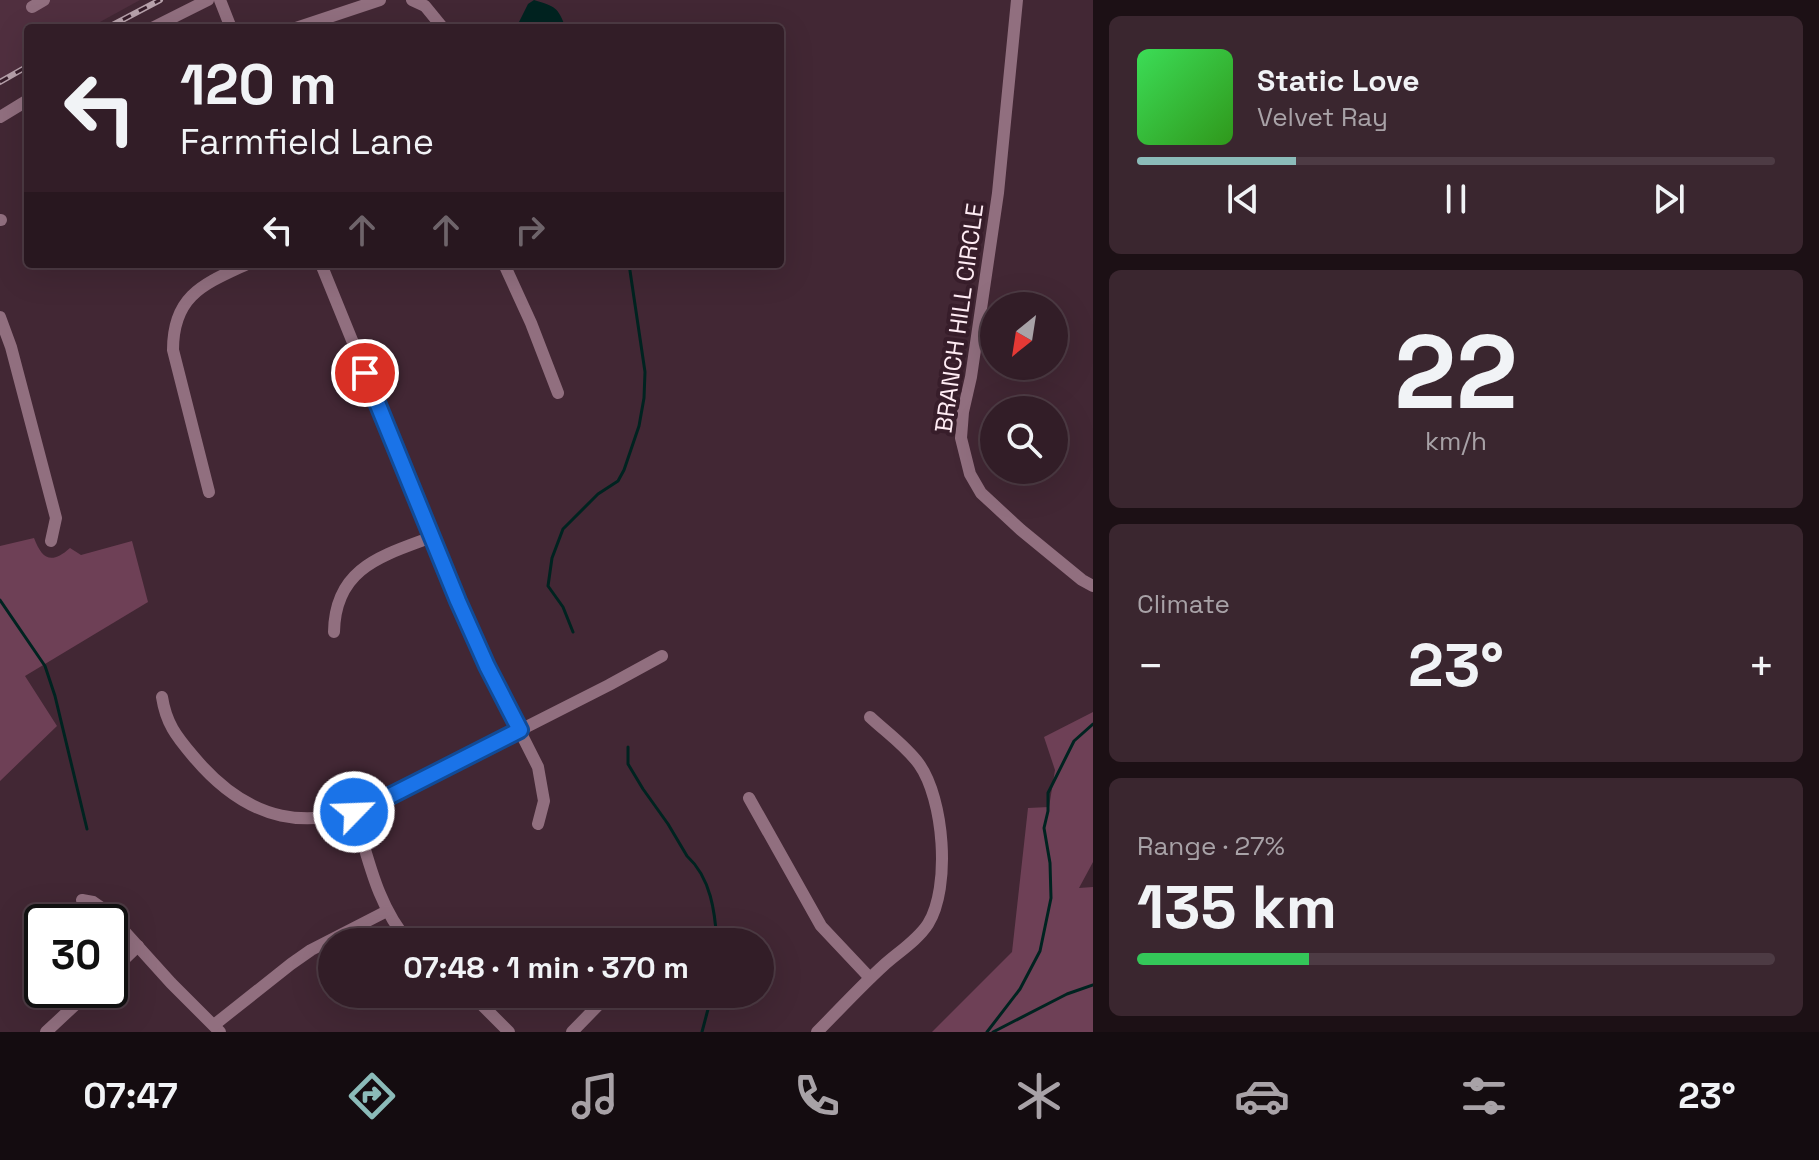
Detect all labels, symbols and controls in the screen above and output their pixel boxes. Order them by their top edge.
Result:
text: 120 m [180,49,337,120]
icon: left [48,56,152,160]
text: Static Love [1257,61,1420,100]
text: Velvet Ray [1257,100,1388,134]
text: Farmfield Lane [180,119,434,165]
icon: previous [1221,177,1265,221]
icon: pause [1434,177,1478,221]
icon: next [1647,177,1691,221]
street label: BRANCH HILL CIRCLE [928,201,990,435]
icon: left [256,208,300,252]
icon: ahead [340,208,384,252]
icon: ahead [424,208,468,252]
icon: right [508,208,552,252]
north arrow [980,292,1068,380]
map controls [980,292,1068,484]
text: 22 [1394,306,1518,438]
pin [331,339,399,407]
icon: arrive [343,351,387,395]
button: search [980,396,1068,484]
text: km/h [1425,424,1487,458]
text: Climate [1137,587,1230,621]
text: 23° [1408,627,1504,704]
text: − [1137,638,1164,694]
text: + [1748,638,1775,694]
position arrow [312,770,396,854]
text: Range · 27% [1137,829,1285,863]
text: 135 km [1137,869,1337,946]
speed limit sign: 30 [24,904,128,1008]
text: 07:48 · 1 min · 370 m [403,948,689,987]
icon: directions [344,1068,400,1124]
icon: music [567,1068,623,1124]
icon: phone [789,1068,845,1124]
icon: climate [1011,1068,1067,1124]
icon: car [1234,1068,1290,1124]
icon: filters [1456,1068,1512,1124]
text: 07:47 [83,1073,178,1119]
text: 23° [1678,1073,1736,1119]

